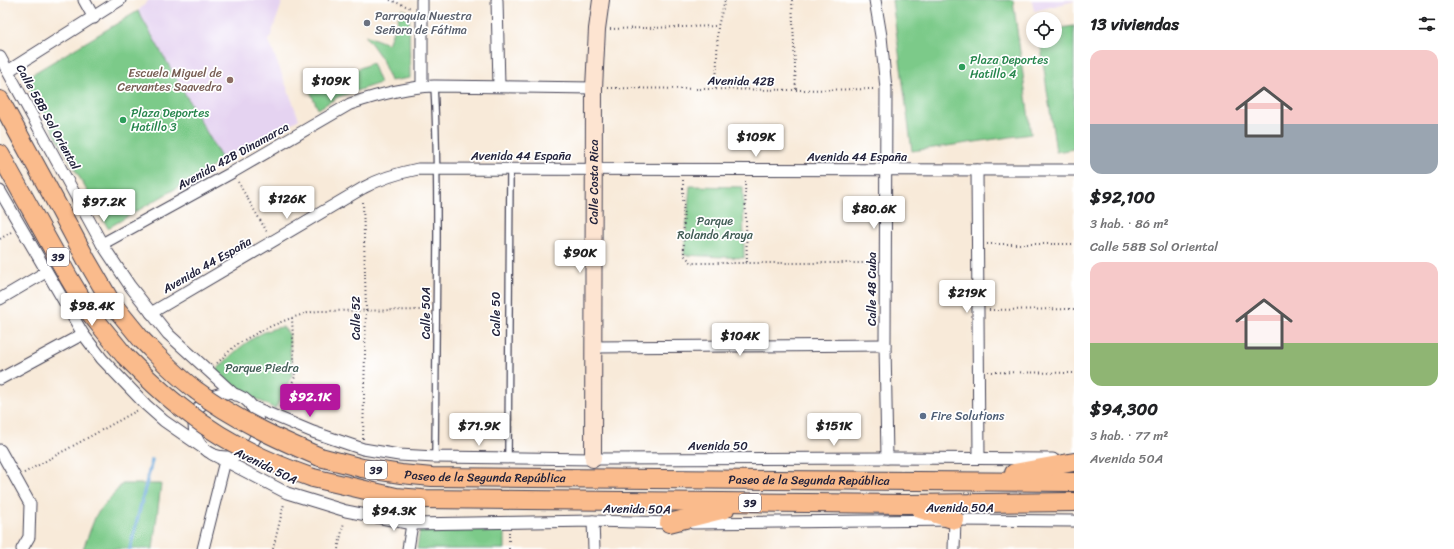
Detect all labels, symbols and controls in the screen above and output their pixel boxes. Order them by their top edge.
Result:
place label: Parroquia Nuestra Señora de Fátima [375,5,473,41]
text: 13 viviendas [1090,9,1179,39]
map controls [1026,12,1062,48]
button: locate [1026,12,1062,48]
icon: filters [1416,13,1438,35]
marker: Parroquia Nuestra Señora de Fátima [362,18,372,28]
place label: Plaza Deportes Hatillo 4 [970,49,1048,85]
street label: Calle 58B Sol Oriental [10,60,87,174]
place label: Escuela Miguel de Cervantes Saavedra [117,62,222,98]
marker: Plaza Deportes Hatillo 4 [957,62,967,72]
pin: $109K [303,68,359,102]
text: $109K [312,69,350,92]
street label: Avenida 42B [706,69,775,93]
marker: Escuela Miguel de Cervantes Saavedra [225,75,235,85]
icon: home [1228,76,1300,148]
place label: Plaza Deportes Hatillo 3 [131,102,209,138]
marker: Plaza Deportes Hatillo 3 [118,115,128,125]
street label: Avenida 42B Dinamarca [172,116,293,196]
pin: $109K [728,124,784,158]
text: $109K [737,125,775,148]
street label: Calle Costa Rica [583,139,605,225]
street label: Avenida 44 España [470,145,572,167]
street label: Avenida 44 España [806,146,908,168]
text: $92,100 [1090,182,1155,212]
pin: $126K [259,186,315,220]
text: $126K [268,187,306,210]
pin: $97.2K [71,189,137,223]
text: $97.2K [82,190,126,213]
pin: $80.6K [841,196,907,230]
text: $80.6K [852,197,896,220]
park label: Parque Rolando Araya [677,210,754,246]
text: 3 hab. · 86 m² [1090,212,1169,235]
street label: Avenida 44 España [157,230,257,300]
text: Calle 58B Sol Oriental [1090,235,1218,258]
pin: $90K [556,240,604,274]
text: $90K [564,241,596,264]
road number: 39 [47,248,69,266]
street label: Calle 48 Cuba [861,252,883,326]
pin: $219K [939,280,995,314]
text: $219K [948,281,986,304]
street label: Calle 50A [415,287,437,339]
icon: home [1228,288,1300,360]
street label: Calle 50 [485,291,507,336]
pin: $98.4K [59,293,125,327]
text: $98.4K [70,294,114,317]
street label: Calle 52 [345,296,367,340]
pin: $104K [712,323,768,357]
text: $104K [721,324,759,347]
park label: Parque Piedra [225,357,299,379]
pin: $92.1K [277,384,343,418]
text: $92.1K [289,385,331,408]
text: $94,300 [1090,394,1158,424]
place label: Fire Solutions [931,405,1005,427]
marker: Fire Solutions [918,411,928,421]
pin: $71.9K [446,413,512,447]
pin: $151K [806,413,862,447]
text: $71.9K [458,414,500,437]
text: $151K [816,414,852,437]
text: 3 hab. · 77 m² [1090,424,1168,447]
street label: Avenida 50 [687,435,748,457]
street label: Avenida 50A [230,441,301,491]
text: Avenida 50A [1090,447,1163,470]
road number: 39 [365,461,387,479]
street label: Paseo de la Segunda República [403,463,567,489]
street label: Paseo de la Segunda República [728,469,891,492]
road number: 39 [739,494,761,512]
street label: Avenida 50A [602,497,671,521]
street label: Avenida 50A [925,497,994,519]
pin: $94.3K [361,498,427,532]
text: $94.3K [372,499,416,522]

